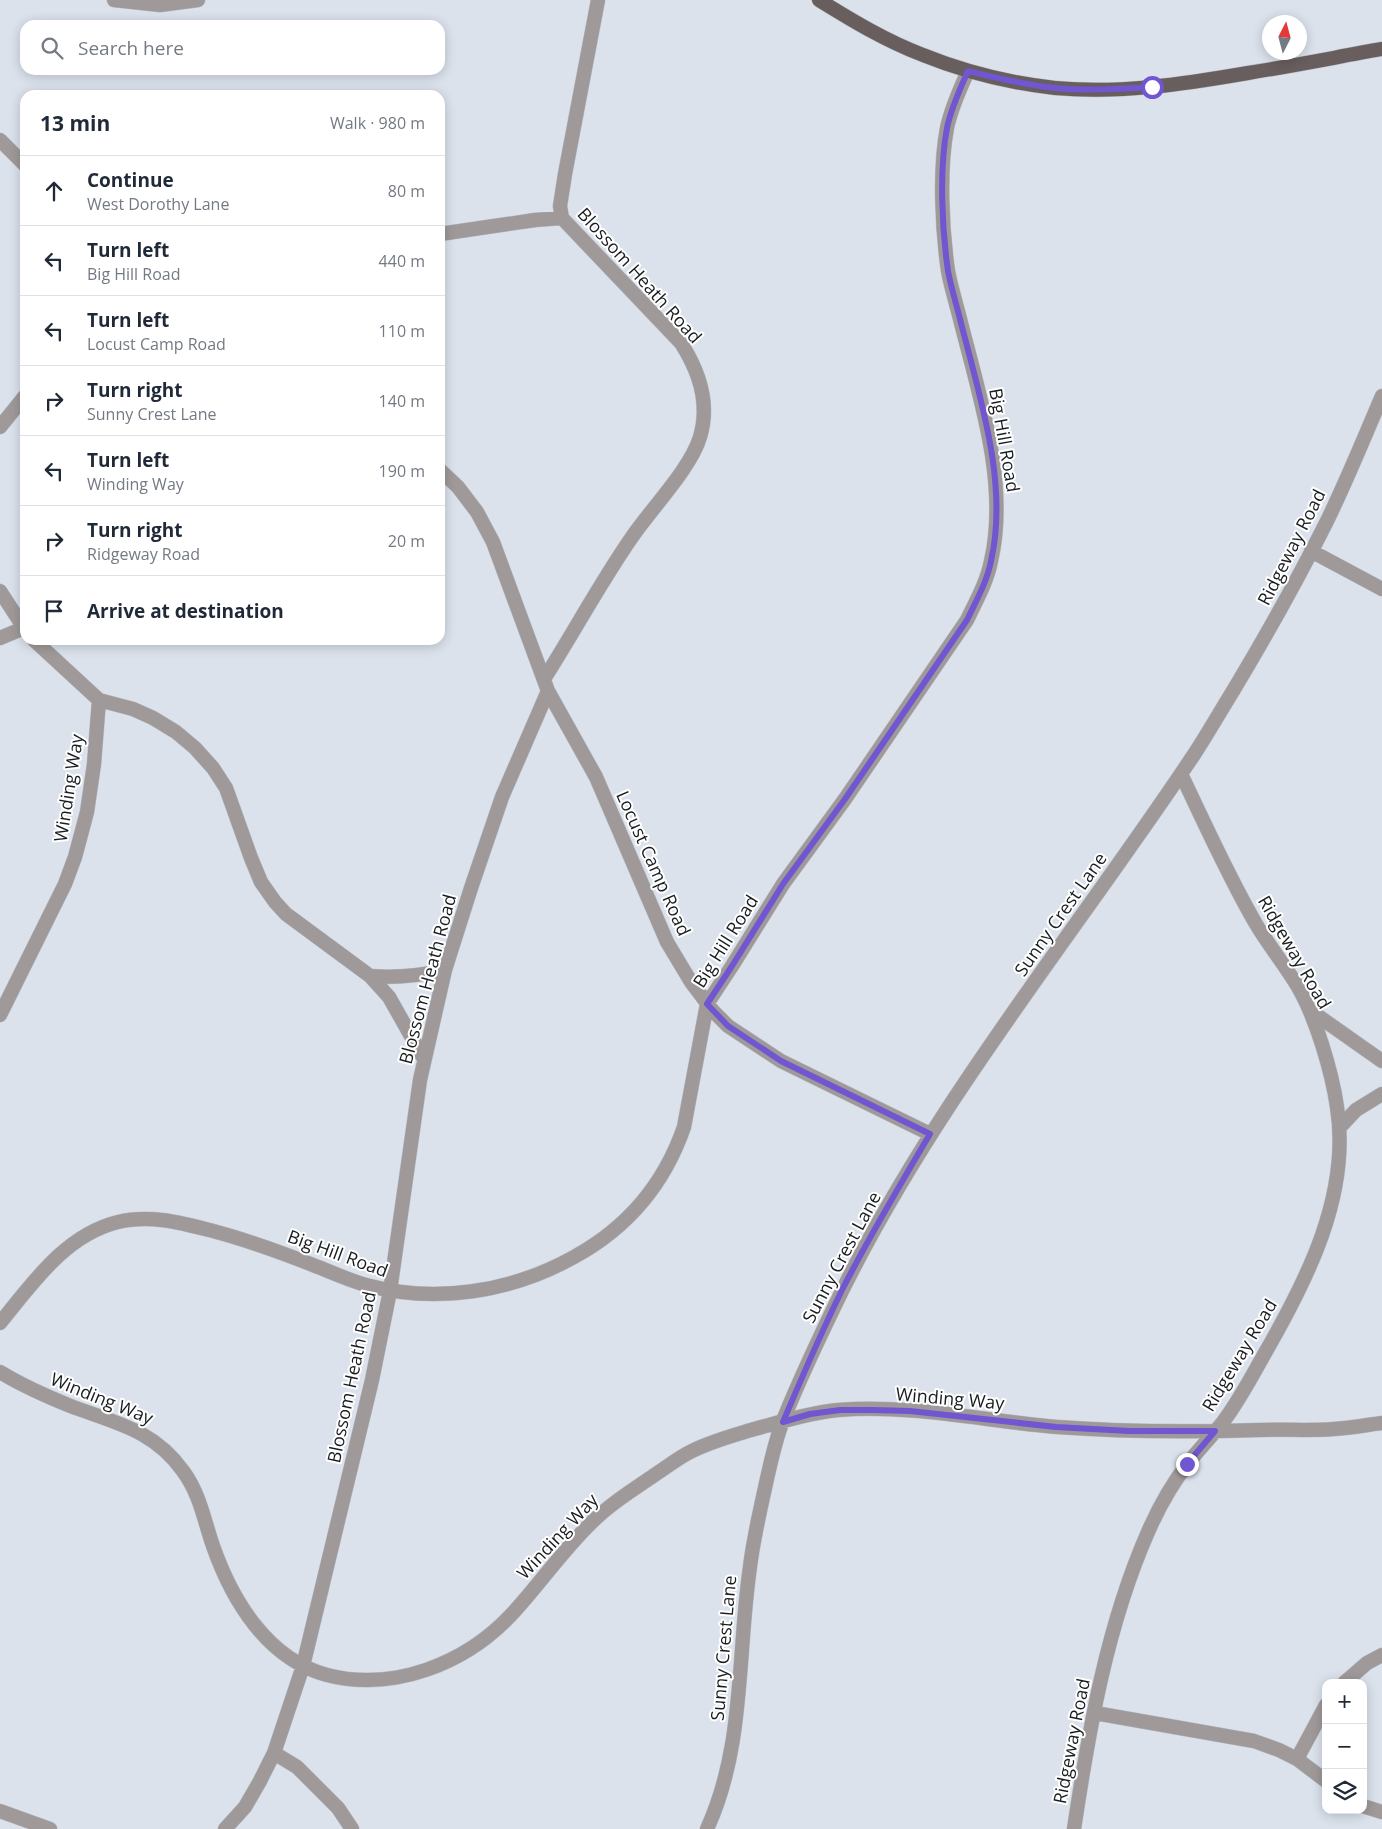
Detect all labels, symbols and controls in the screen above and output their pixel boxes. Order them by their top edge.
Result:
north arrow [1262,15,1307,60]
search box [20,20,445,75]
icon: search [38,34,66,62]
text: Search here [78,35,184,61]
route start [1141,76,1164,99]
text: 13 min [40,109,110,137]
text: Walk · 980 m [330,112,425,134]
text: Continue [87,167,174,193]
icon: ahead [40,177,68,205]
text: 80 m [388,180,425,202]
text: West Dorothy Lane [87,193,229,215]
street label: Blossom Heath Road [573,202,707,348]
text: Turn left [87,237,169,263]
icon: left [40,247,68,275]
text: 440 m [379,250,425,272]
text: Big Hill Road [87,263,180,285]
text: Turn left [87,307,169,333]
icon: left [40,317,68,345]
text: 110 m [379,320,425,342]
text: Locust Camp Road [87,333,226,355]
text: Turn right [87,377,182,403]
street label: Big Hill Road [984,386,1026,494]
icon: right [40,387,68,415]
text: 140 m [379,390,425,412]
text: Sunny Crest Lane [87,403,217,425]
text: Turn left [87,447,169,473]
icon: left [40,457,68,485]
text: 190 m [379,460,425,482]
text: Winding Way [87,473,184,495]
street label: Ridgeway Road [1251,485,1331,609]
text: Turn right [87,517,182,543]
icon: right [40,527,68,555]
text: 20 m [388,530,425,552]
text: Ridgeway Road [87,543,200,565]
icon: arrive [40,597,68,625]
text: Arrive at destination [87,598,284,624]
street label: Winding Way [48,731,89,844]
street label: Locust Camp Road [611,787,697,939]
street label: Sunny Crest Lane [1008,847,1112,981]
street label: Big Hill Road [687,890,763,992]
street label: Blossom Heath Road [393,891,461,1067]
street label: Ridgeway Road [1253,891,1337,1013]
street label: Sunny Crest Lane [796,1187,886,1327]
street label: Big Hill Road [284,1224,392,1282]
street label: Blossom Heath Road [321,1289,381,1465]
street label: Ridgeway Road [1196,1294,1282,1416]
street label: Winding Way [47,1366,158,1430]
street label: Winding Way [895,1381,1006,1415]
route end [1176,1453,1199,1476]
street label: Winding Way [511,1487,604,1584]
street label: Sunny Crest Lane [705,1574,741,1722]
street label: Ridgeway Road [1047,1676,1095,1806]
map controls [1322,1679,1367,1814]
button: + [1322,1679,1367,1724]
button: − [1322,1724,1367,1769]
button: layers [1322,1769,1367,1814]

